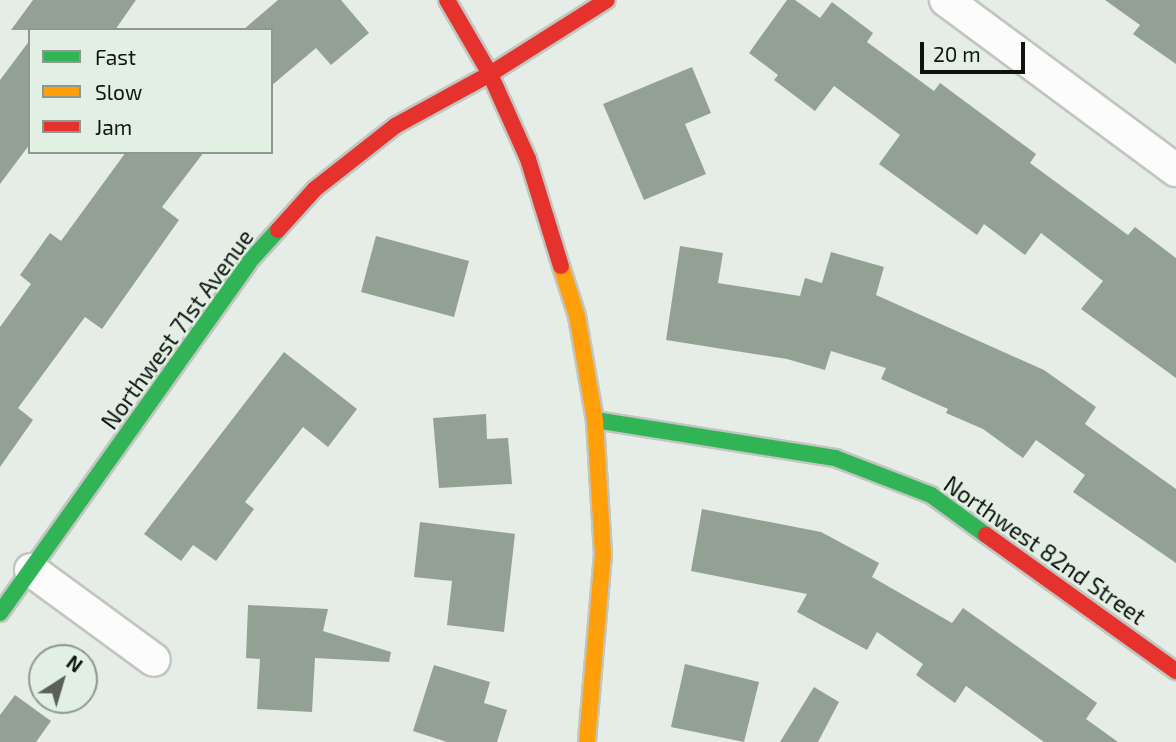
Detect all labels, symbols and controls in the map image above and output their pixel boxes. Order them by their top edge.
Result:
legend [28,28,273,154]
scale bar [924,28,1029,72]
text: 20 m [933,41,981,66]
text: Fast [95,44,136,69]
text: Slow [95,79,142,104]
text: Jam [95,114,132,139]
street label: Northwest 71st Avenue [95,223,259,435]
street label: Northwest 82nd Street [939,470,1151,630]
north arrow [28,644,98,714]
text: N [62,650,87,677]

